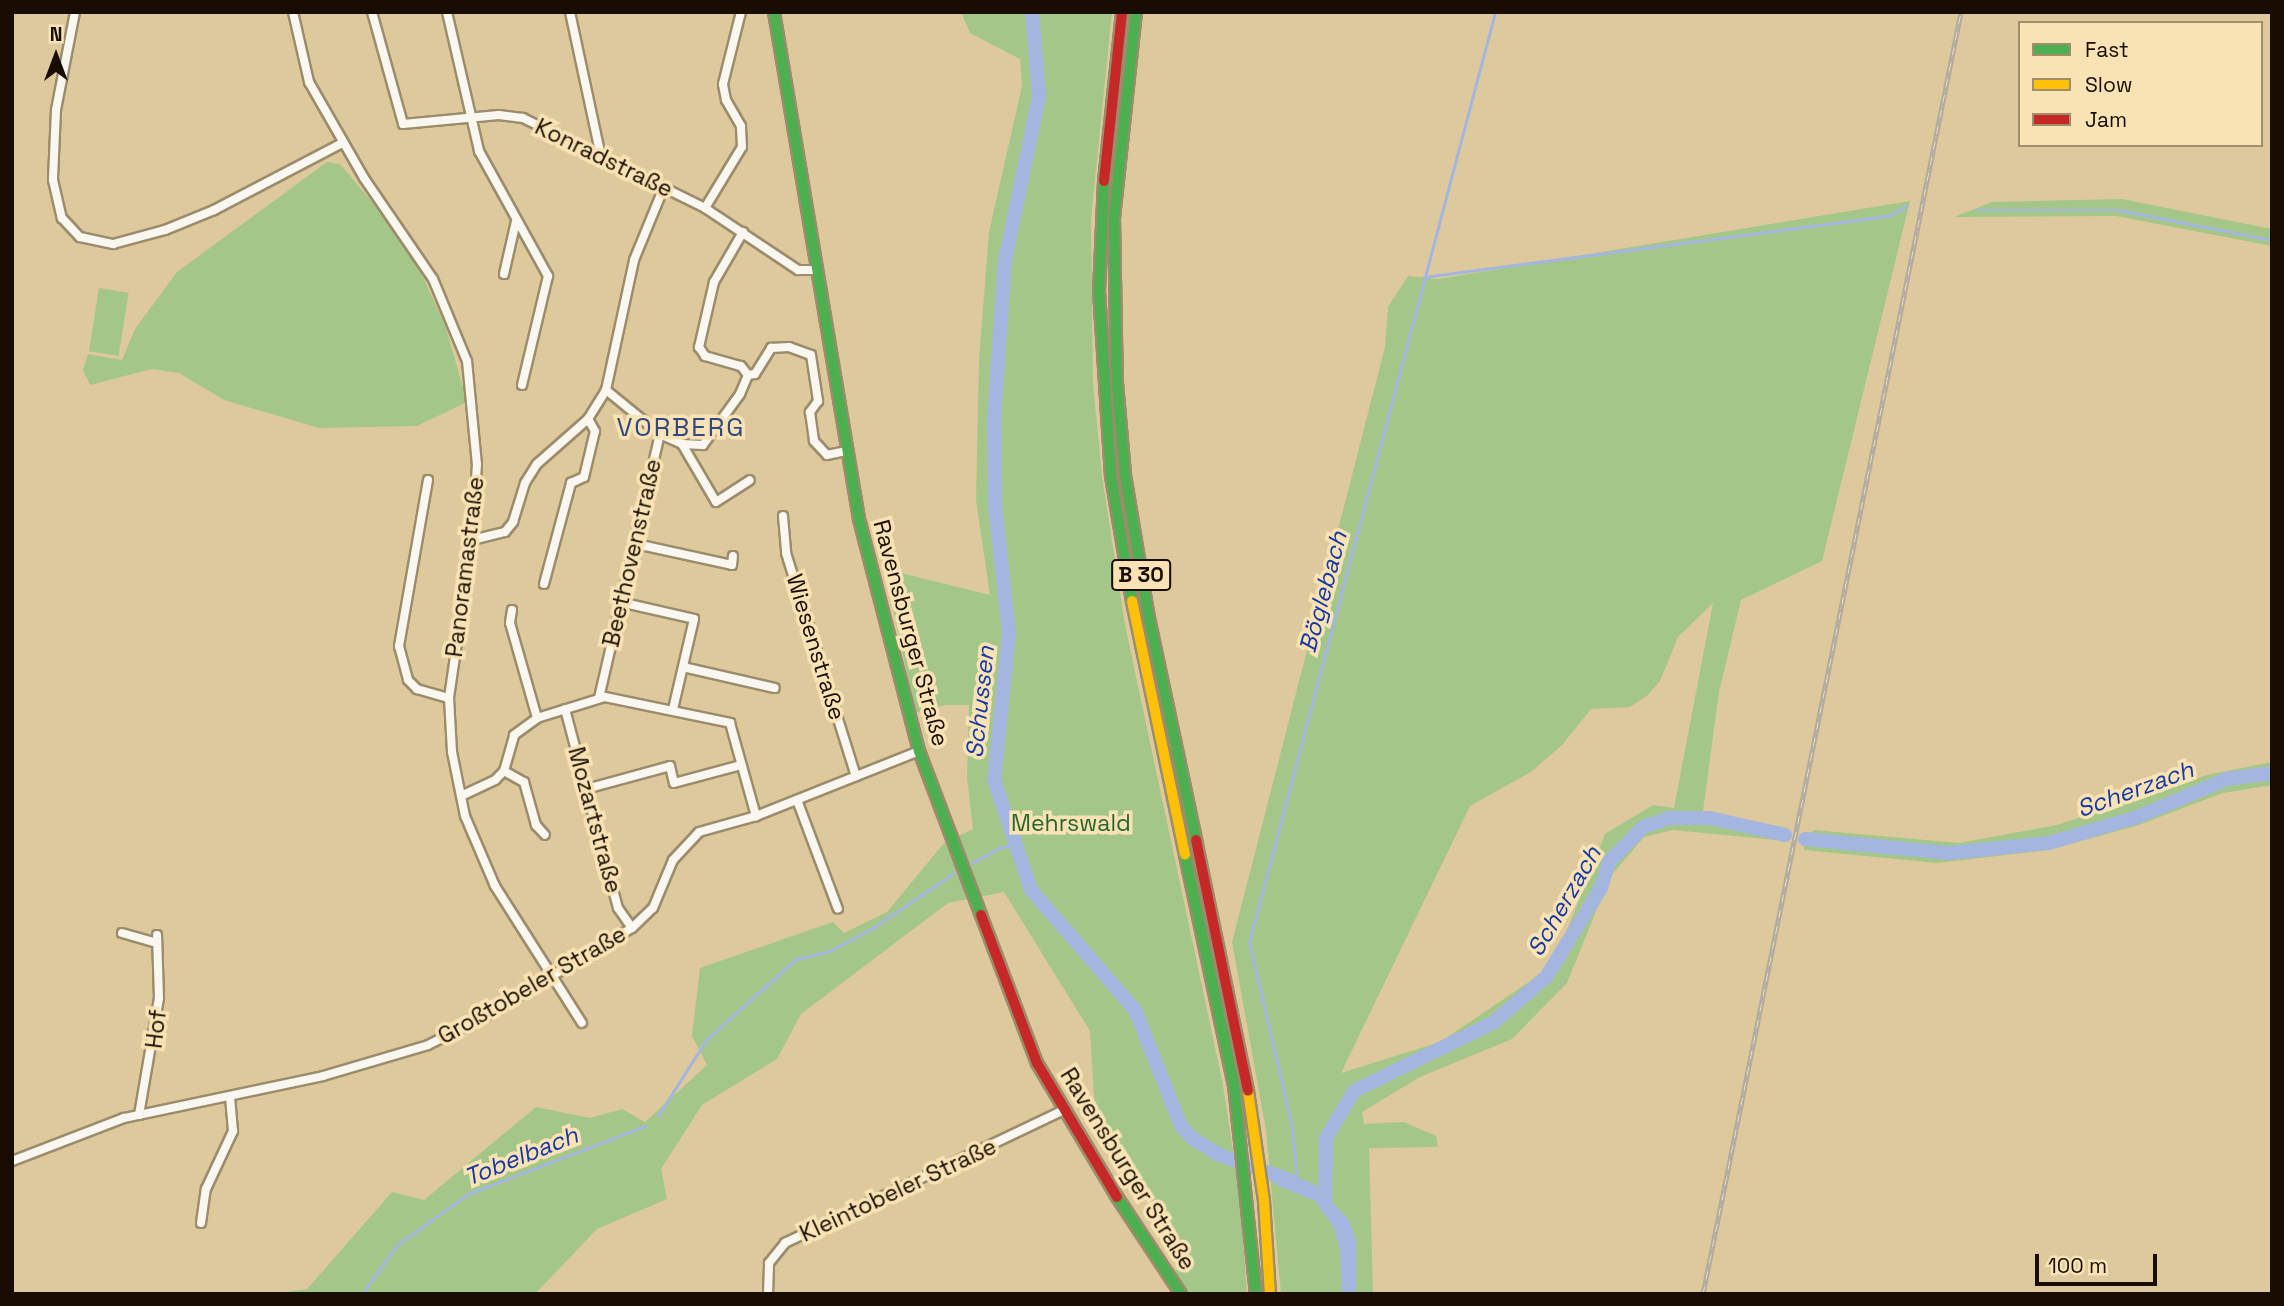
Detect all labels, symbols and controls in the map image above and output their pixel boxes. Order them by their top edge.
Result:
north arrow [21,21,91,91]
legend [2018,21,2263,147]
text: N [50,22,62,47]
text: Fast [2085,36,2129,63]
text: Slow [2085,71,2133,98]
text: Jam [2085,106,2127,133]
street label: Konradstraße [531,113,677,203]
district label: VORBERG [617,412,745,444]
street label: Beethovenstraße [597,456,667,650]
street label: Panoramastraße [440,475,490,659]
street label: Ravensburger Straße [867,517,955,749]
water label: Böglebach [1293,528,1353,656]
road number: B 30 [1110,558,1172,592]
street label: Wiesenstraße [781,571,851,723]
water label: Schussen [960,645,1000,759]
street label: Mozartstraße [562,744,628,896]
water label: Scherzach [2073,755,2197,823]
park label: Mehrswald [1011,809,1131,837]
water label: Scherzach [1521,841,1607,961]
street label: Großtobeler Straße [433,920,631,1050]
street label: Hof [140,1008,172,1050]
street label: Ravensburger Straße [1054,1063,1202,1275]
water label: Tobelbach [460,1120,582,1192]
street label: Kleintobeler Straße [795,1132,1001,1248]
scale bar [2039,1240,2162,1284]
text: 100 m [2048,1252,2107,1279]

